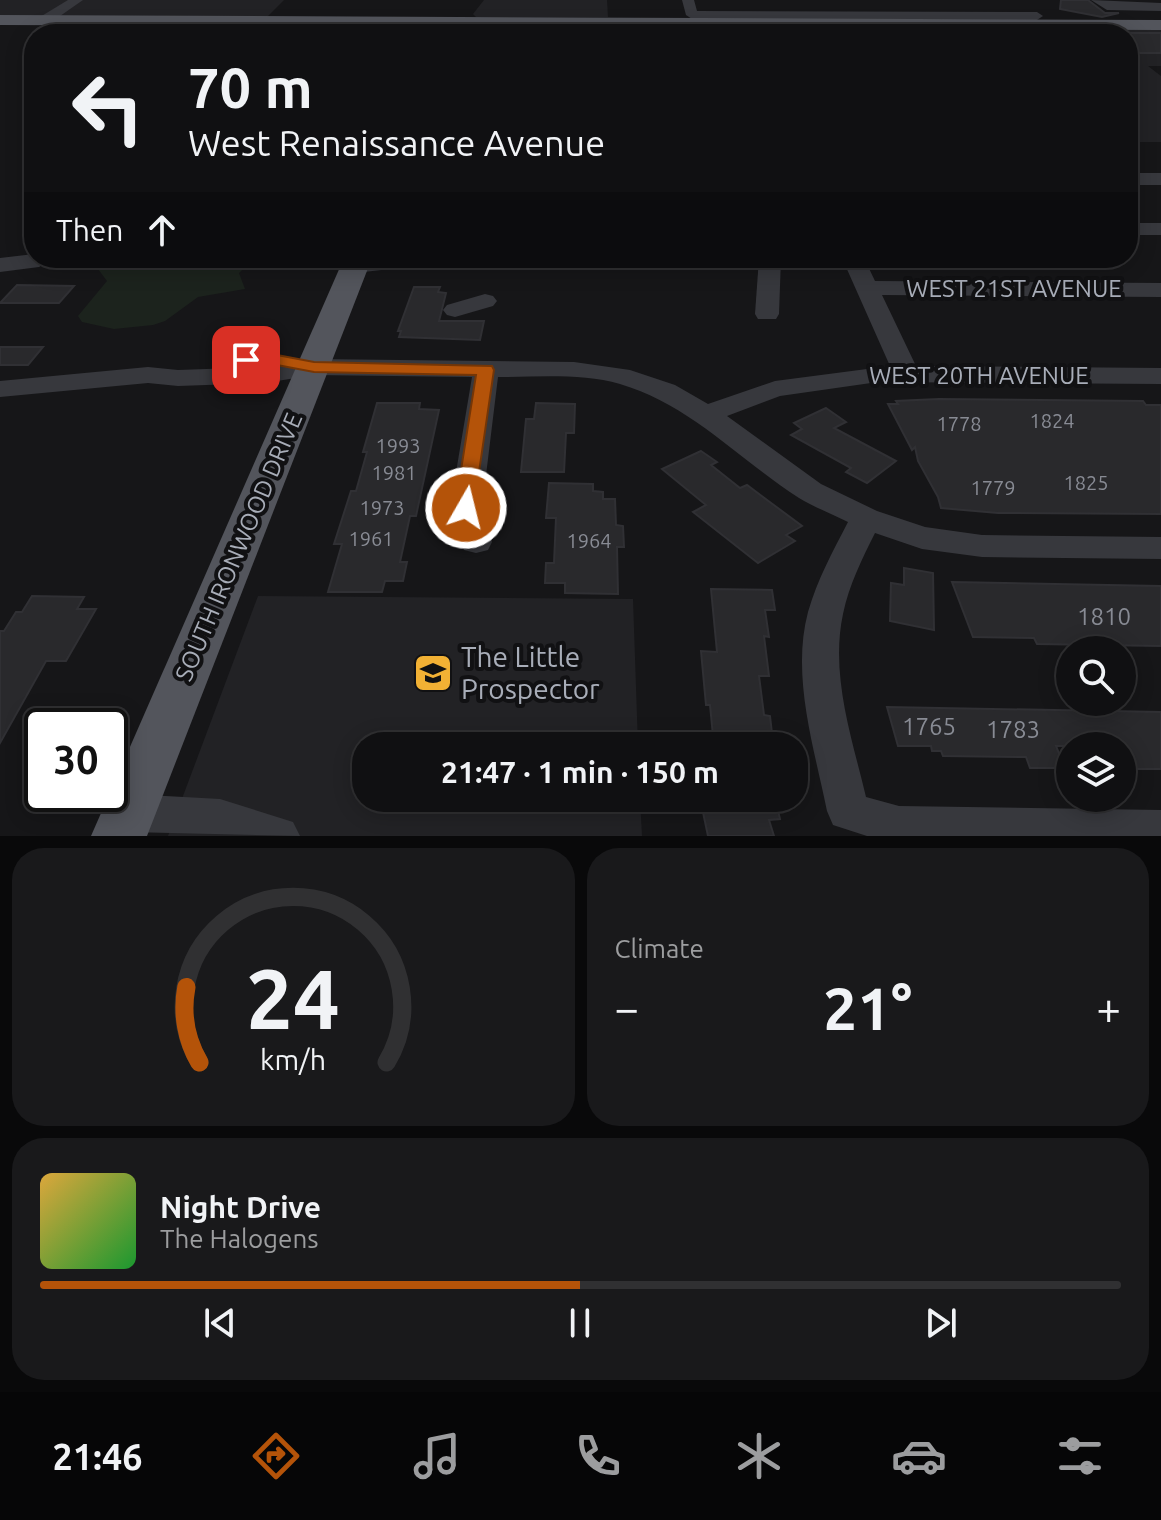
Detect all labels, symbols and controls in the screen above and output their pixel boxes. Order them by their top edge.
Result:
icon: left [56,56,160,160]
text: 70 m [188,56,313,119]
text: West Renaissance Avenue [188,122,605,163]
icon: ahead [140,208,184,252]
text: Then [56,213,124,247]
street label: WEST 21ST AVENUE [906,275,1122,302]
pin [212,326,280,394]
icon: arrive [224,338,268,382]
street label: WEST 20TH AVENUE [869,362,1089,389]
street label: SOUTH IRONWOOD DRIVE [170,409,307,685]
house number: 1824 [1029,409,1075,432]
house number: 1778 [936,412,982,435]
house number: 1993 [375,434,421,457]
house number: 1981 [371,461,417,484]
position arrow [424,466,508,550]
house number: 1825 [1063,471,1109,494]
house number: 1779 [970,476,1016,499]
house number: 1973 [359,496,405,519]
house number: 1961 [348,527,394,550]
house number: 1964 [566,529,612,552]
house number: 1810 [1077,603,1131,630]
map controls [1056,636,1136,812]
button: search [1056,636,1136,716]
place label: The Little Prospector [461,641,600,704]
school or university icon: The Little Prospector [412,652,454,694]
speed limit sign: 30 [24,708,128,812]
house number: 1765 [902,713,956,740]
house number: 1783 [986,716,1040,743]
button: layers [1056,732,1136,812]
text: 21:47 · 1 min · 150 m [441,755,719,789]
text: Climate [615,934,704,963]
text: 24 [246,951,340,1045]
text: 21° [823,974,912,1041]
text: − [615,983,639,1032]
text: + [1096,983,1121,1032]
text: km/h [260,1043,326,1075]
text: Night Drive [160,1190,321,1224]
text: The Halogens [160,1224,319,1253]
icon: previous [198,1301,242,1345]
icon: pause [558,1301,602,1345]
icon: next [919,1301,963,1345]
icon: directions [248,1428,304,1484]
icon: music [409,1428,465,1484]
icon: phone [570,1428,626,1484]
icon: climate [731,1428,787,1484]
icon: car [891,1428,947,1484]
icon: filters [1052,1428,1108,1484]
text: 21:46 [52,1436,143,1477]

